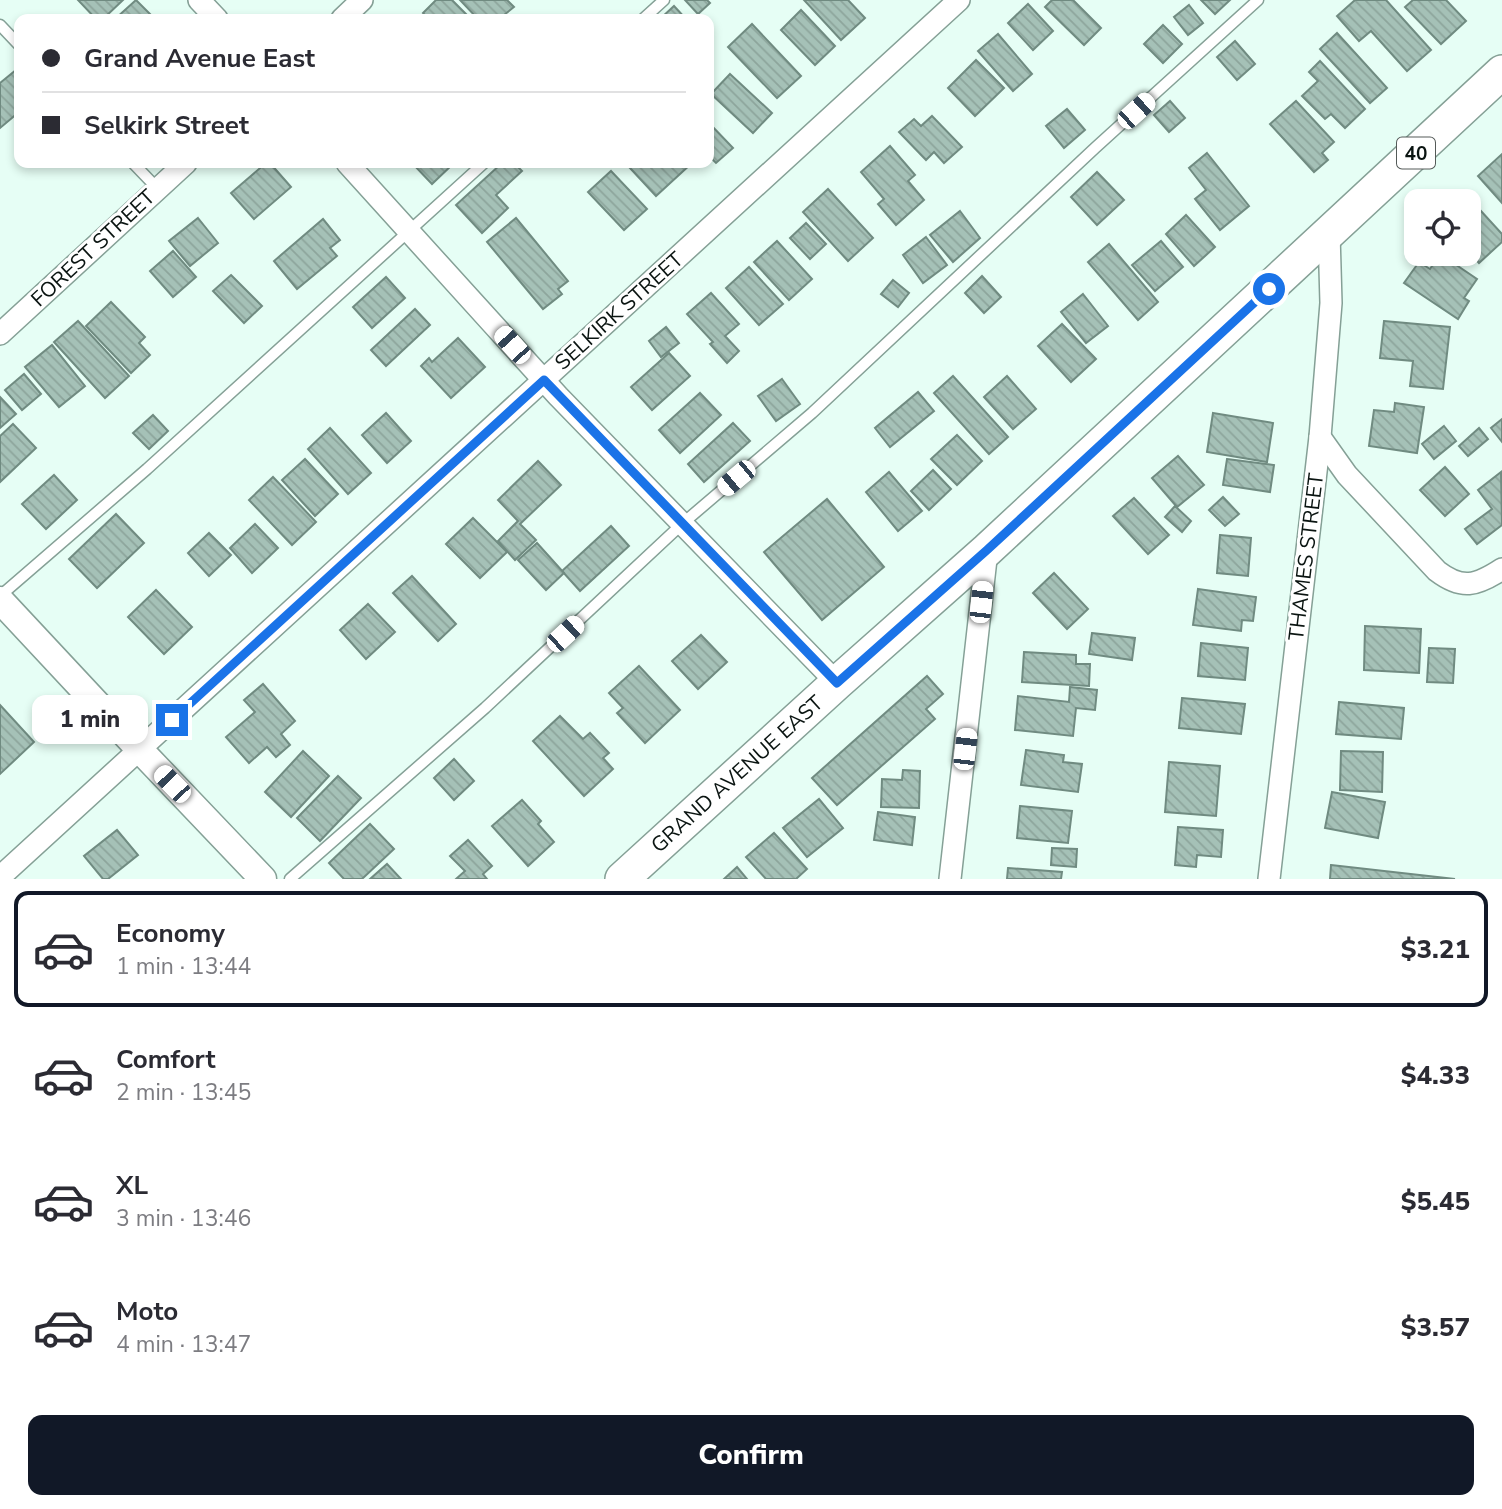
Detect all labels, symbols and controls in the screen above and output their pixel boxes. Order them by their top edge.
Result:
text: Grand Avenue East [84,41,315,76]
car [1114,89,1159,133]
text: Selkirk Street [84,108,249,143]
road number: 40 [1397,138,1435,168]
street label: FOREST STREET [25,183,161,313]
map controls [1404,189,1481,266]
button: locate [1404,189,1481,266]
street label: SELKIRK STREET [549,246,689,376]
route start [1253,273,1285,305]
car [491,322,534,368]
car [714,456,759,500]
street label: THAMES STREET [1282,471,1330,642]
car [969,580,994,624]
car [543,612,588,656]
street label: GRAND AVENUE EAST [645,689,829,859]
callout: 1 min [32,696,148,744]
text: 1 min [60,704,120,735]
route end [156,704,188,736]
car [953,727,978,771]
car [150,762,195,806]
text: Economy [116,916,225,951]
icon: car [32,918,95,981]
text: $3.21 [1401,932,1470,967]
text: 1 min · 13:44 [116,951,251,982]
text: Comfort [116,1042,216,1077]
icon: car [32,1044,95,1107]
text: $4.33 [1401,1058,1470,1093]
text: 2 min · 13:45 [116,1077,251,1108]
text: XL [116,1168,148,1203]
icon: car [32,1170,95,1233]
text: $5.45 [1401,1184,1470,1219]
text: 3 min · 13:46 [116,1203,251,1234]
text: Moto [116,1294,178,1329]
icon: car [32,1296,95,1359]
text: $3.57 [1401,1310,1470,1345]
text: 4 min · 13:47 [116,1329,251,1360]
button: Confirm [28,1415,1474,1495]

